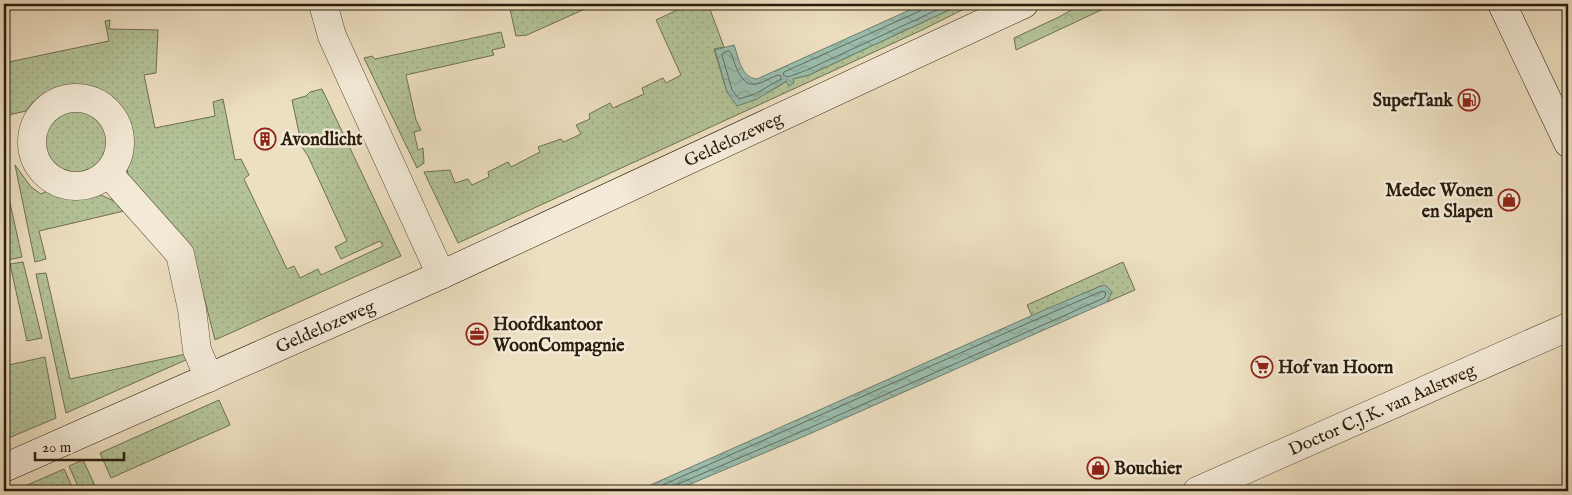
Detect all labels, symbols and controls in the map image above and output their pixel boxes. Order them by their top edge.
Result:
fuel station icon: SuperTank [1457,88,1481,112]
place label: SuperTank [1373,90,1454,113]
street label: Geldelozeweg [681,108,787,173]
building icon: Avondlicht [253,127,277,151]
place label: Avondlicht [280,129,363,152]
place label: Medec Wonen en Slapen [1385,180,1493,224]
shop icon: Medec Wonen en Slapen [1497,188,1521,212]
street label: Geldelozeweg [272,295,379,360]
place label: Hoofdkantoor WoonCompagnie [492,314,625,358]
office icon: Hoofdkantoor WoonCompagnie [465,322,489,346]
supermarket icon: Hof van Hoorn [1250,355,1274,379]
place label: Hof van Hoorn [1278,357,1394,380]
street label: Doctor C.J.K. van Aalstweg [1285,359,1480,462]
scale bar [35,430,124,462]
text: 20 m [42,438,72,457]
shop icon: Bouchier [1086,456,1110,480]
place label: Bouchier [1114,458,1182,481]

